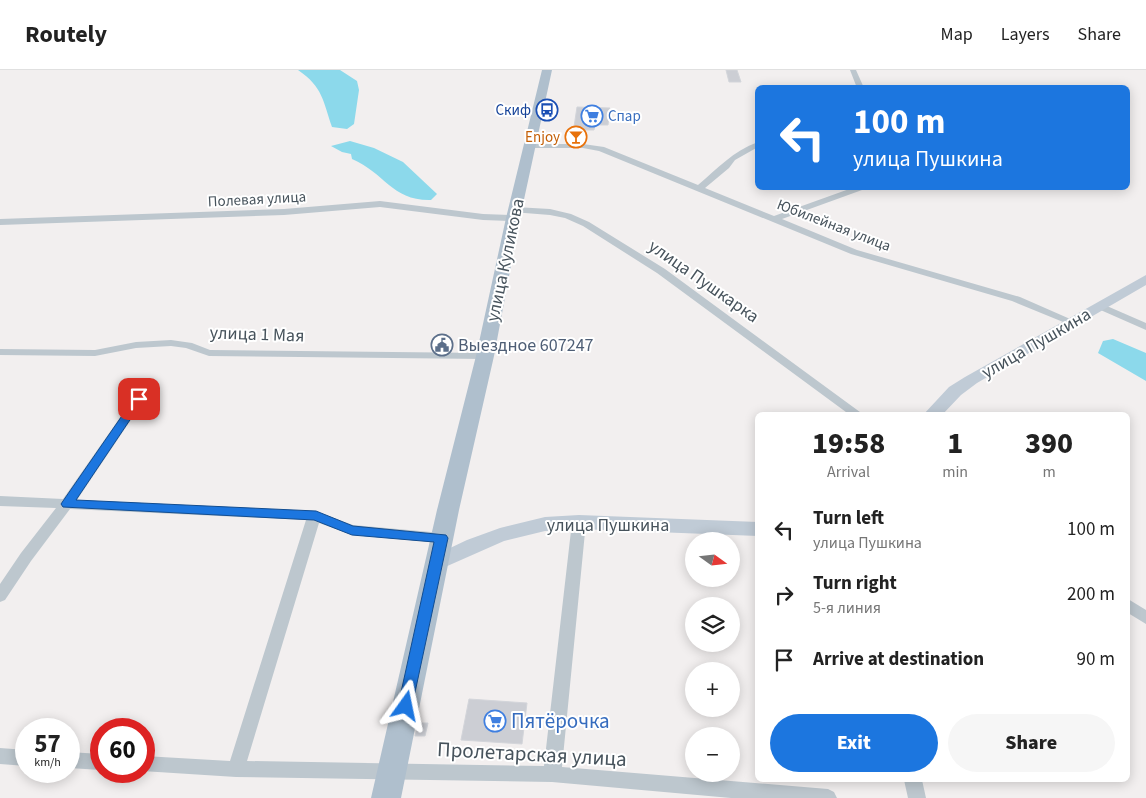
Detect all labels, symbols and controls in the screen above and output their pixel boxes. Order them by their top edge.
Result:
text: Routely [25,17,107,52]
text: Map [941,22,973,47]
text: Layers [1001,22,1050,47]
text: Share [1078,22,1121,47]
text: 100 m [853,97,945,147]
bus stop icon: Скиф [535,98,559,122]
place label: Скиф [496,100,531,121]
supermarket icon: Спар [580,104,604,128]
icon: left [770,105,835,170]
place label: Спар [608,106,641,127]
bar icon: Enjoy [564,125,588,149]
place label: Enjoy [525,127,560,148]
text: улица Пушкина [853,143,1003,175]
street label: Полевая улица [207,186,307,213]
street label: Юбилейная улица [774,194,894,257]
street label: улица Куликова [480,196,531,324]
street label: улица Пушкарка [643,234,764,329]
street label: улица Пушкина [977,302,1096,385]
street label: улица 1 Мая [209,320,305,349]
public building icon: Выездное 607247 [430,333,454,357]
place label: Выездное 607247 [458,333,594,358]
pin [118,378,160,420]
icon: arrive [125,385,153,413]
text: 19:58 [812,422,885,465]
text: 1 [947,422,963,465]
text: 390 [1025,422,1073,465]
text: Arrival [827,461,870,483]
text: min [942,461,968,483]
text: m [1042,461,1056,483]
text: Turn left [813,505,884,532]
street label: улица Пушкина [547,513,669,538]
icon: left [770,516,798,544]
text: 100 m [1067,516,1115,543]
north arrow [685,532,740,588]
map controls [685,532,740,782]
text: улица Пушкина [813,532,922,554]
text: Turn right [813,570,897,597]
icon: right [770,581,798,609]
text: 200 m [1067,581,1115,608]
button: layers [685,597,740,652]
text: 5-я линия [813,597,881,619]
icon: arrive [770,646,798,674]
text: Arrive at destination [813,646,984,673]
text: 90 m [1077,646,1115,673]
button: + [685,662,740,717]
position arrow [379,679,431,731]
place label: Пятёрочка [511,706,610,736]
supermarket icon: Пятёрочка [483,709,507,733]
button: Exit [770,714,938,772]
button: Share [948,714,1115,772]
speed limit sign: 60 [90,718,155,783]
text: 57 [34,726,61,762]
button: − [685,727,740,782]
street label: Пролетарская улица [436,734,628,774]
text: km/h [34,754,61,771]

